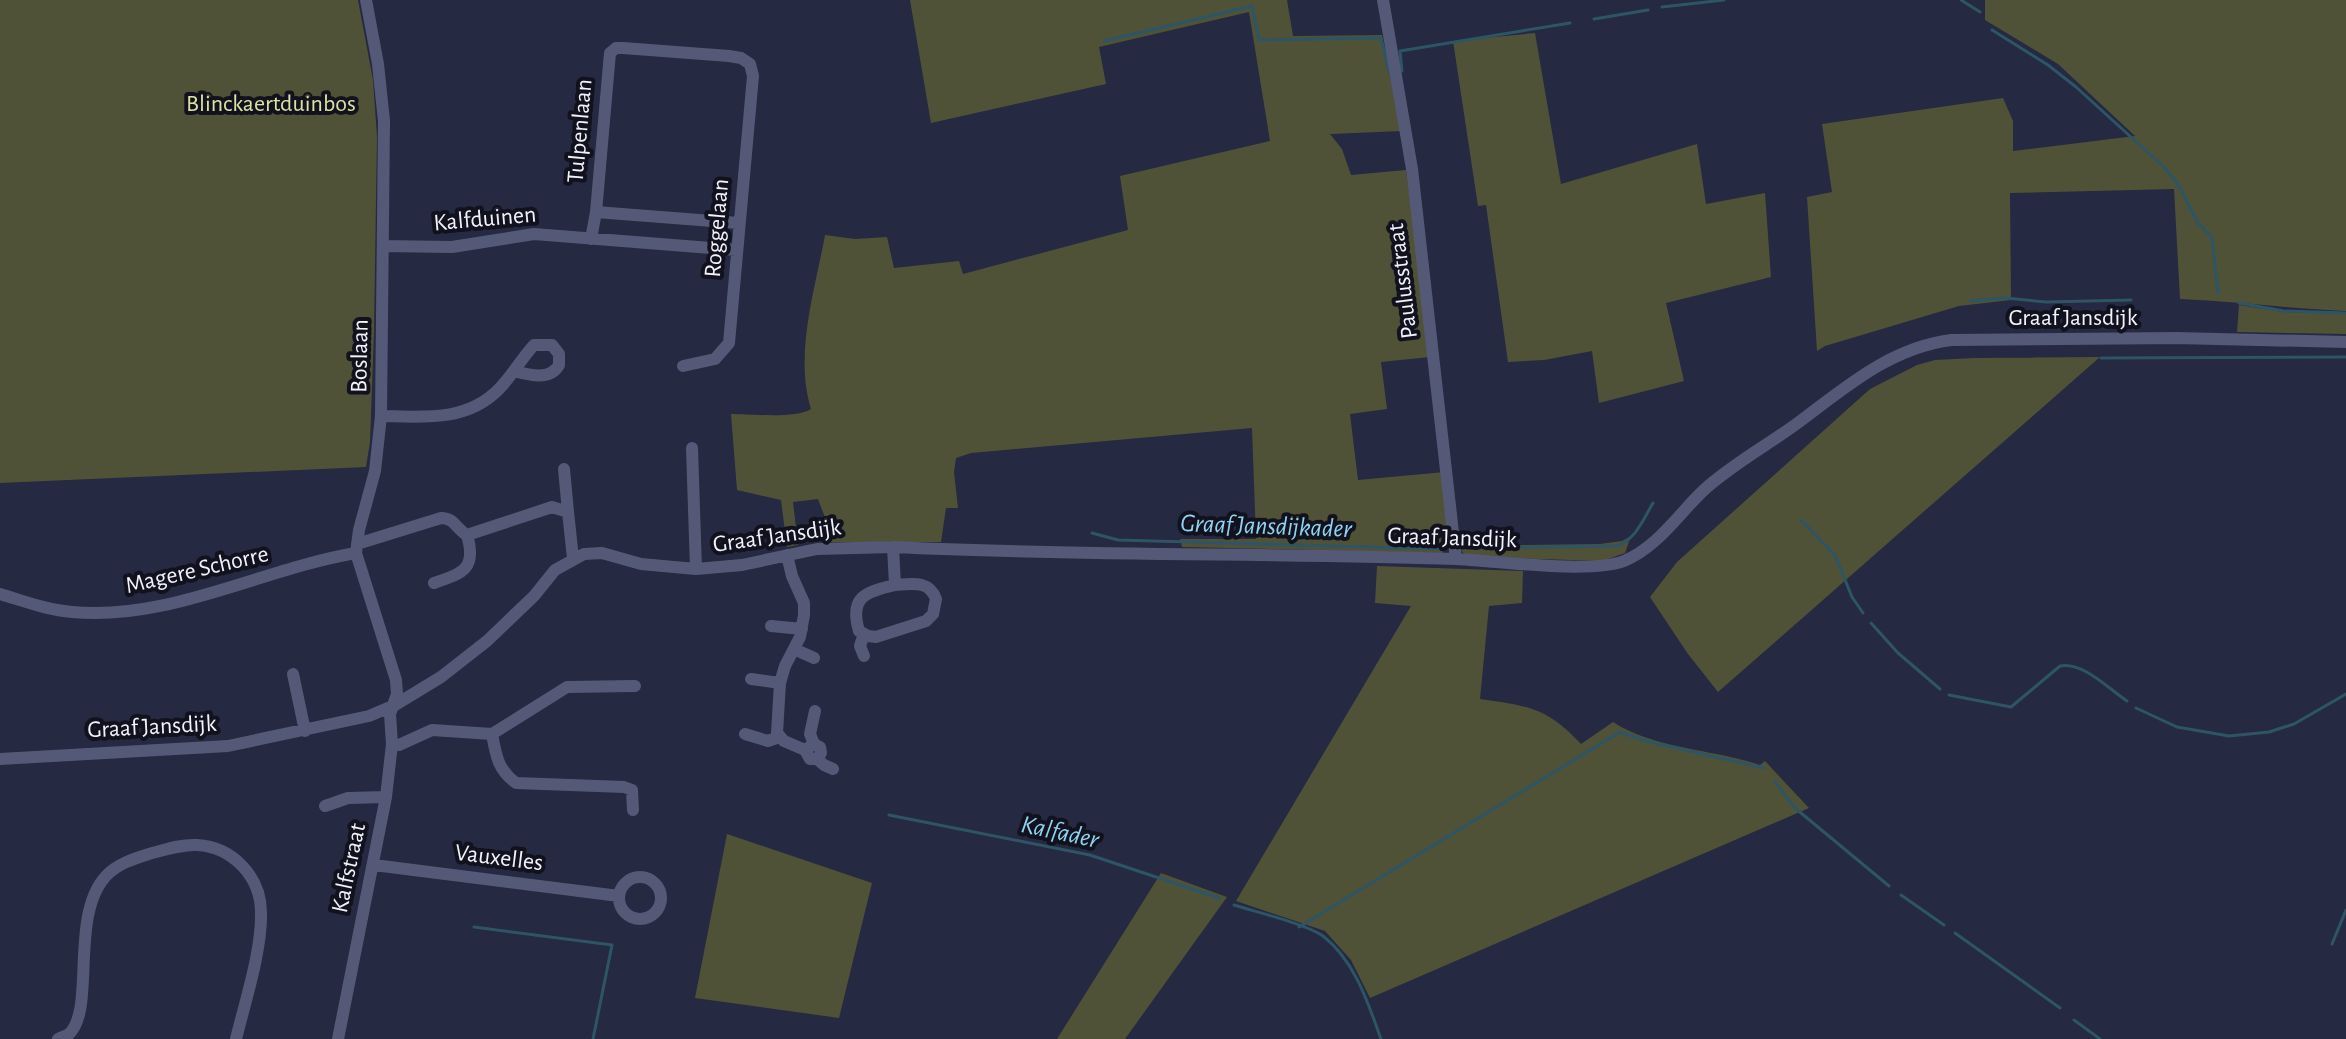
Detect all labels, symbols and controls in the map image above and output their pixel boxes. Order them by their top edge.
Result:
street label: Tulpenlaan [564,78,596,184]
park label: Blinckaertduinbos [186,92,356,116]
street label: Roggelaan [701,178,733,278]
street label: Kalfduinen [433,203,537,235]
street label: Paulusstraat [1384,222,1422,340]
street label: Graaf Jansdijk [2008,306,2138,330]
street label: Boslaan [347,319,373,393]
water label: Graaf Jansdijkader [1180,510,1354,542]
street label: Graaf Jansdijk [711,515,843,557]
street label: Graaf Jansdijk [1387,524,1517,552]
street label: Magere Schorre [123,542,271,598]
street label: Graaf Jansdijk [87,712,217,742]
water label: Kalfader [1019,811,1103,853]
street label: Kalfstraat [328,821,370,915]
street label: Vauxelles [454,841,544,875]

